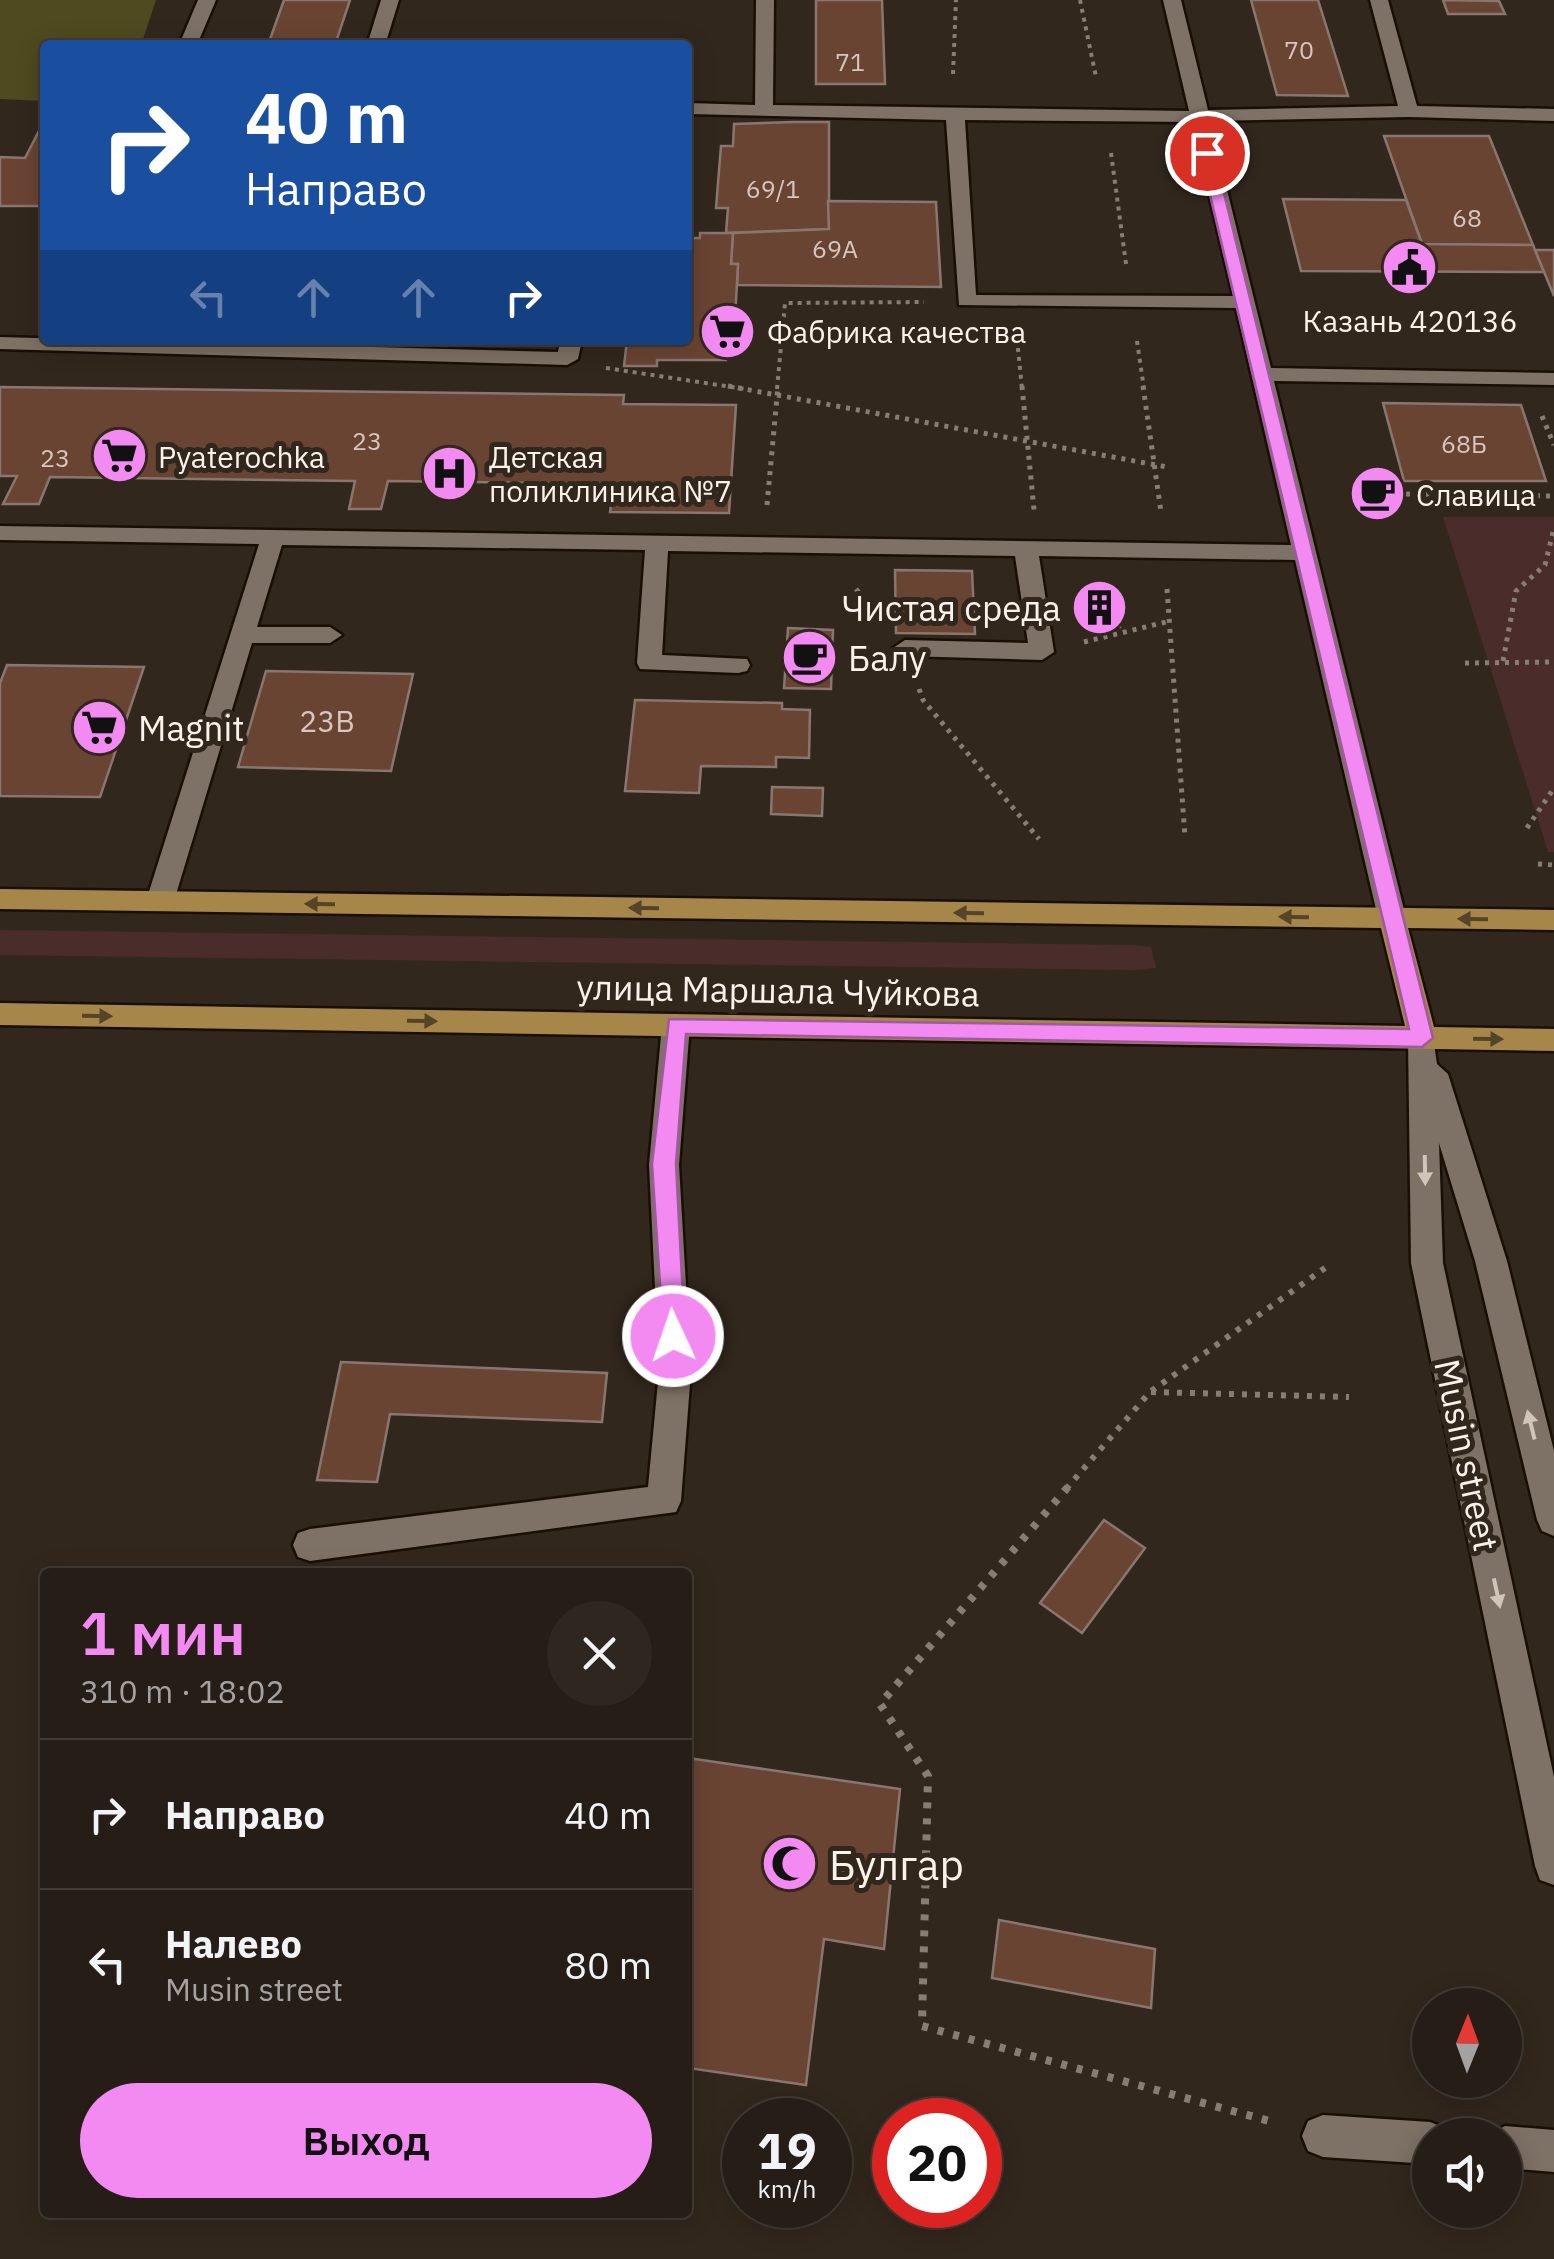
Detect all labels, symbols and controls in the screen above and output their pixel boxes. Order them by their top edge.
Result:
house number: 70 [1284,33,1314,66]
house number: 71 [835,45,865,78]
text: 40 m [245,71,408,162]
icon: right [80,80,210,210]
pin [1165,111,1250,196]
icon: arrive [1180,126,1235,181]
text: Направо [245,159,427,217]
house number: 69/1 [746,172,800,205]
house number: 68 [1452,201,1482,234]
house number: 69А [812,232,858,265]
public building icon: Казань 420136 [1380,237,1440,297]
icon: left [181,270,236,325]
icon: ahead [286,270,341,325]
icon: ahead [391,270,446,325]
icon: right [496,270,551,325]
supermarket icon: Фабрика качества [698,301,758,361]
place label: Казань 420136 [1303,301,1517,340]
place label: Фабрика качества [767,312,1026,351]
house number: 23 [352,424,382,457]
supermarket icon: Pyaterochka [89,426,149,486]
house number: 68Б [1441,427,1487,460]
place label: Pyaterochka [158,437,325,476]
place label: Детская поликлиника №7 [489,437,732,510]
house number: 23 [40,441,70,474]
hospital icon: Детская поликлиника №7 [420,443,480,503]
cafe icon: Славица [1347,464,1407,524]
place label: Славица [1416,475,1536,514]
building icon: Чистая среда [1070,578,1130,638]
place label: Чистая среда [842,585,1061,631]
cafe icon: Балу [779,628,839,688]
place label: Балу [848,635,927,681]
supermarket icon: Magnit [69,698,129,758]
house number: 23В [299,701,355,740]
place label: Magnit [138,705,245,751]
one-way arrow [303,895,335,911]
one-way arrow [628,900,660,916]
one-way arrow [953,904,985,920]
one-way arrow [1278,909,1310,925]
one-way arrow [1456,911,1488,927]
street label: улица Маршала Чуйкова [576,963,980,1017]
one-way arrow [82,1008,114,1024]
one-way arrow [407,1014,439,1030]
one-way arrow [1472,1031,1504,1047]
one-way arrow [1417,1155,1433,1187]
position arrow [621,1284,725,1388]
street label: Musin street [1424,1355,1510,1555]
one-way arrow [1523,1409,1538,1440]
one-way arrow [1489,1578,1505,1609]
text: 1 мин [80,1593,246,1672]
button: close [547,1601,652,1706]
text: 310 m · 18:02 [80,1670,285,1712]
icon: right [80,1787,135,1842]
text: Направо [165,1790,325,1839]
text: 40 m [564,1790,652,1839]
mosque icon: Булгар [760,1834,820,1894]
place label: Булгар [829,1837,964,1892]
text: Налево [165,1919,302,1968]
icon: left [80,1937,135,1992]
text: 80 m [564,1940,652,1989]
text: Musin street [165,1968,343,2010]
north arrow [1412,1988,1522,2098]
map controls [1412,1988,1522,2228]
button: Выход [80,2083,652,2198]
speed limit sign: 20 [872,2098,1002,2228]
text: 19 [757,2118,817,2183]
button: sound [1412,2118,1522,2228]
text: km/h [758,2172,816,2205]

